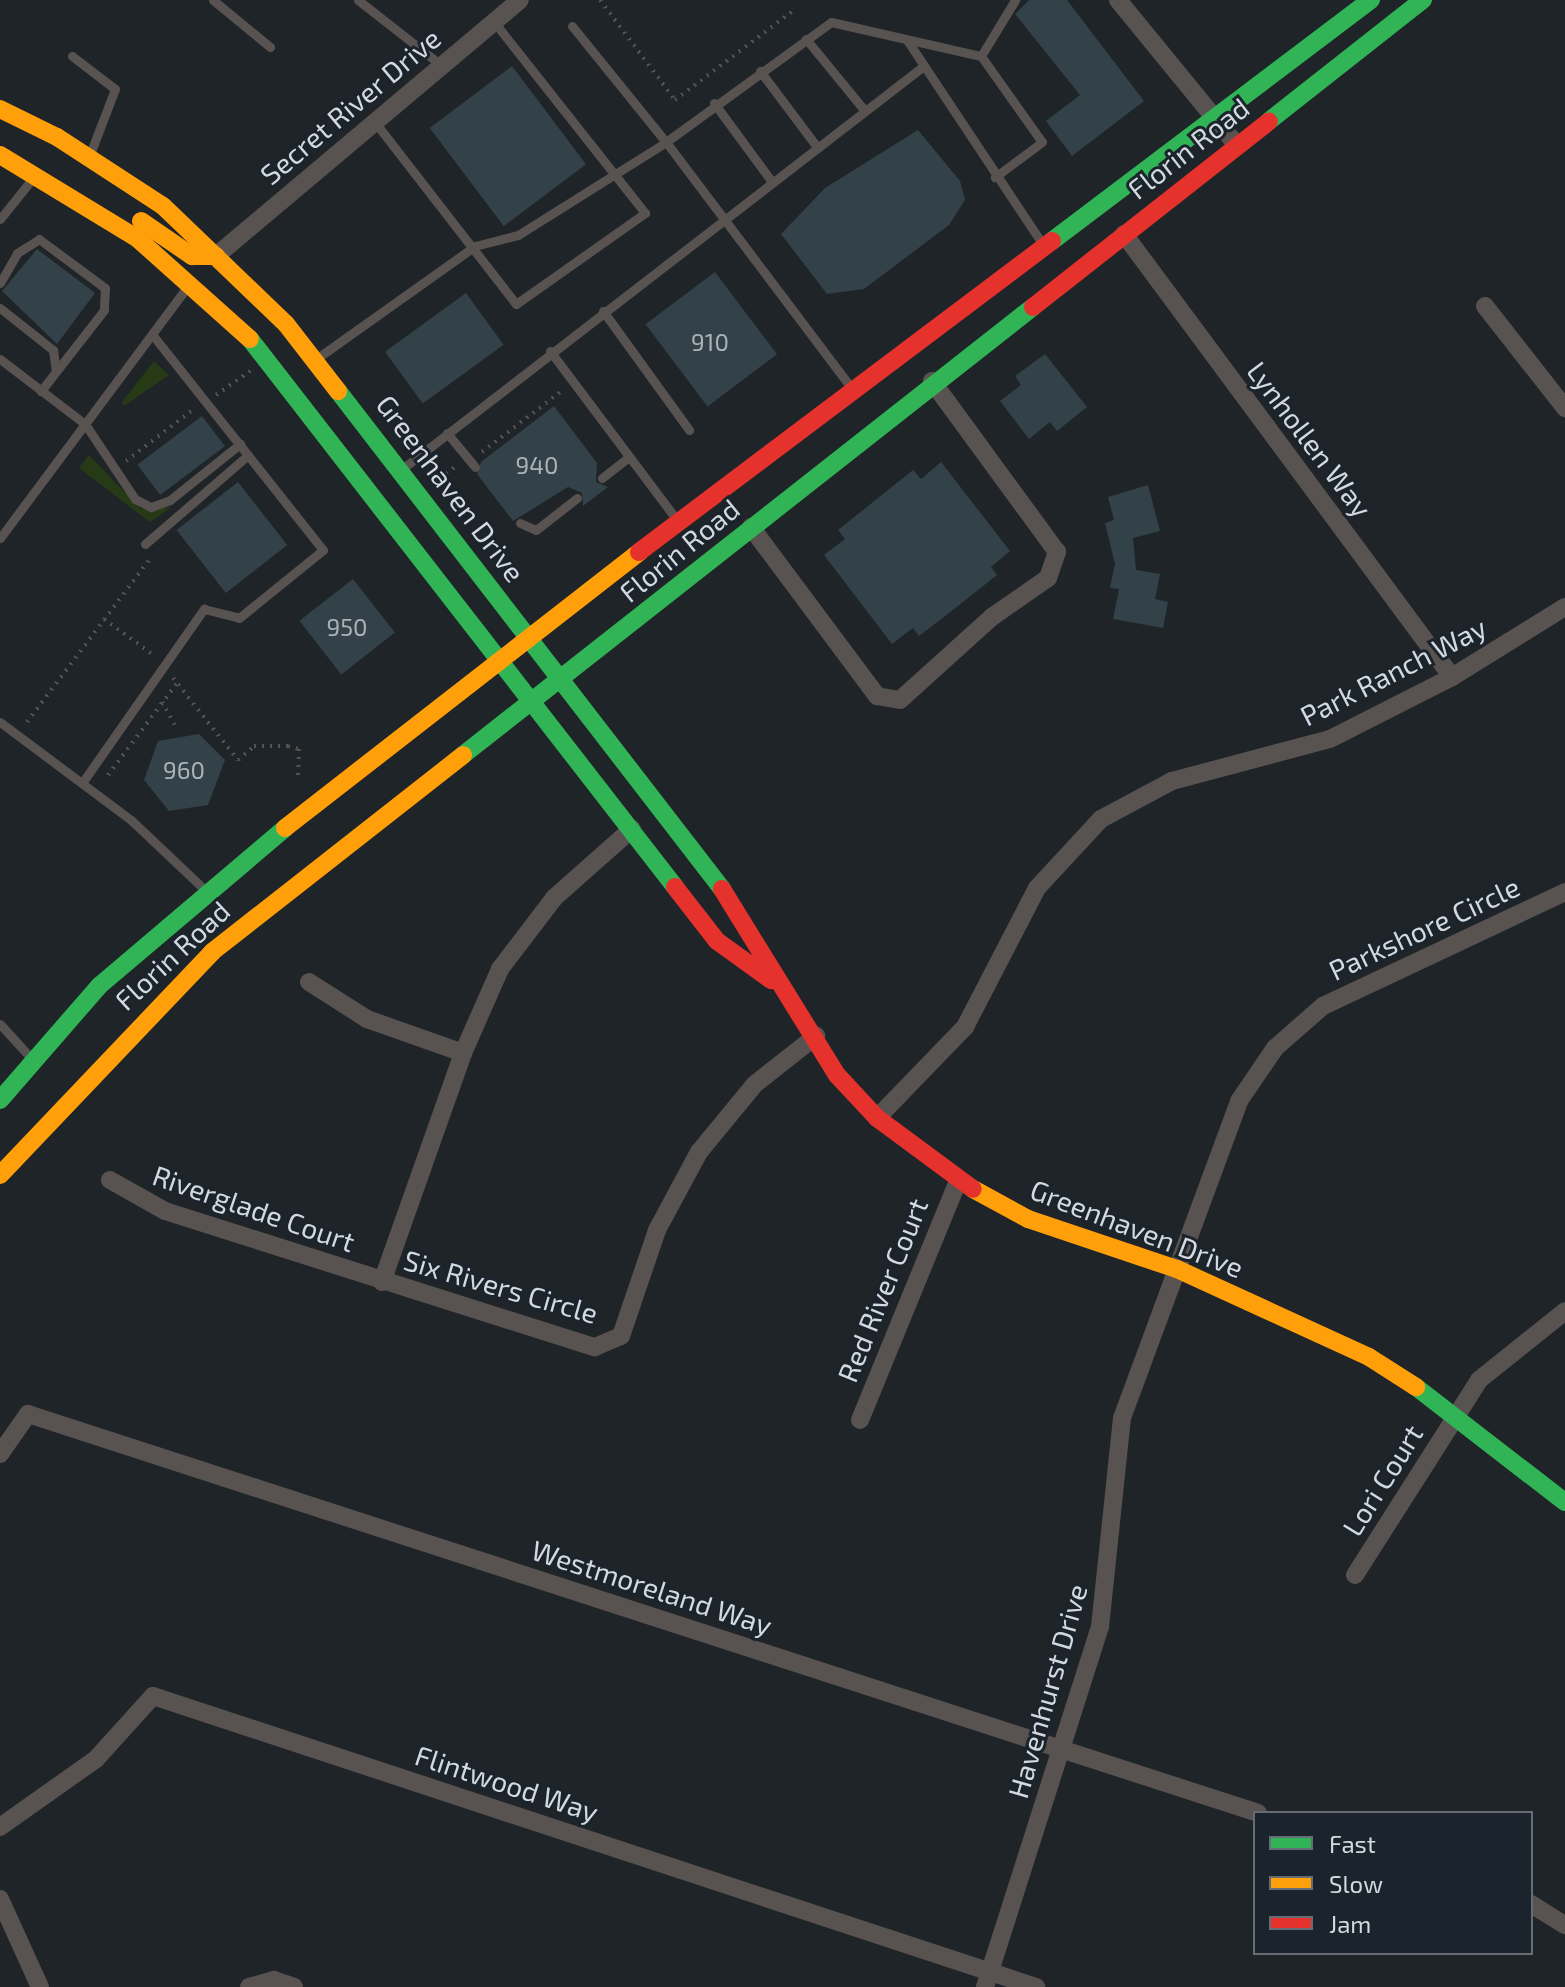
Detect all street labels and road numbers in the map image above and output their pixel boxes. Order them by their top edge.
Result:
street label: Secret River Drive [253,21,447,191]
street label: Florin Road [1121,90,1255,206]
street label: Lynhollen Way [1241,355,1379,523]
street label: Greenhaven Drive [370,388,532,588]
street label: Florin Road [612,491,746,609]
street label: Park Ranch Way [1294,609,1492,733]
street label: Parkshore Circle [1323,869,1525,987]
street label: Florin Road [108,893,236,1017]
street label: Riverglade Court [149,1158,359,1258]
street label: Greenhaven Drive [1026,1172,1248,1284]
street label: Red River Court [830,1193,934,1387]
street label: Six Rivers Circle [400,1242,602,1330]
street label: Lori Court [1335,1418,1429,1542]
street label: Westmoreland Way [527,1532,777,1642]
street label: Havenhurst Drive [1000,1580,1094,1802]
street label: Flintwood Way [411,1738,603,1828]

